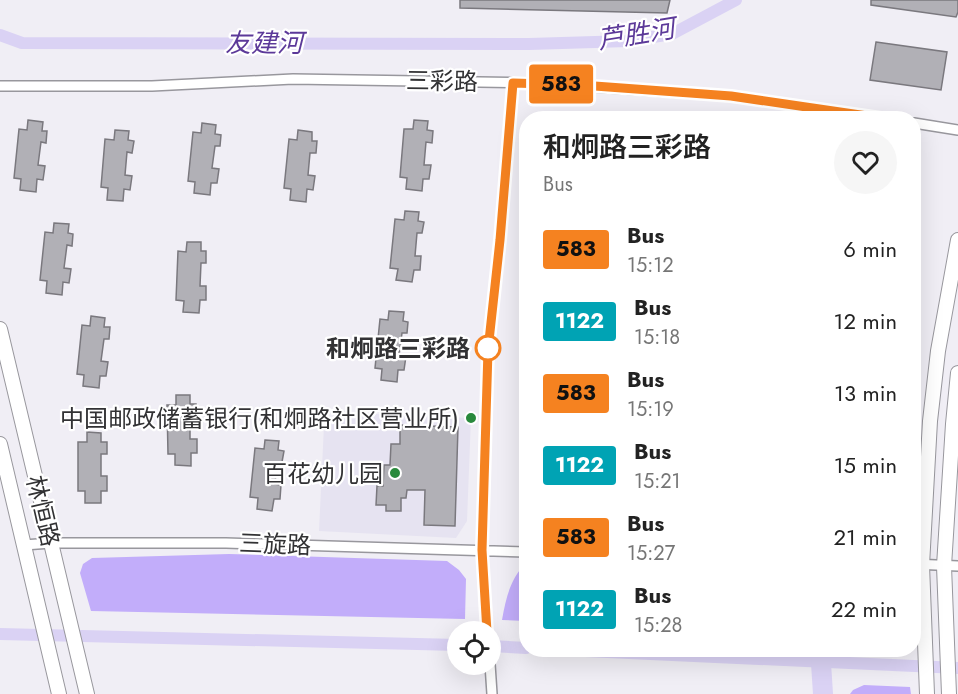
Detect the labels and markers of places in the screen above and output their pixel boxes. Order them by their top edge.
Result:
place label: 和炯路三彩路 [326,331,470,366]
marker: 和炯路三彩路 [475,335,501,361]
place label: 中国邮政储蓄银行(和炯路社区营业所) [60,401,459,436]
marker: 中国邮政储蓄银行(和炯路社区营业所) [464,411,478,425]
place label: 百花幼儿园 [263,456,383,491]
marker: 百花幼儿园 [388,466,402,480]

